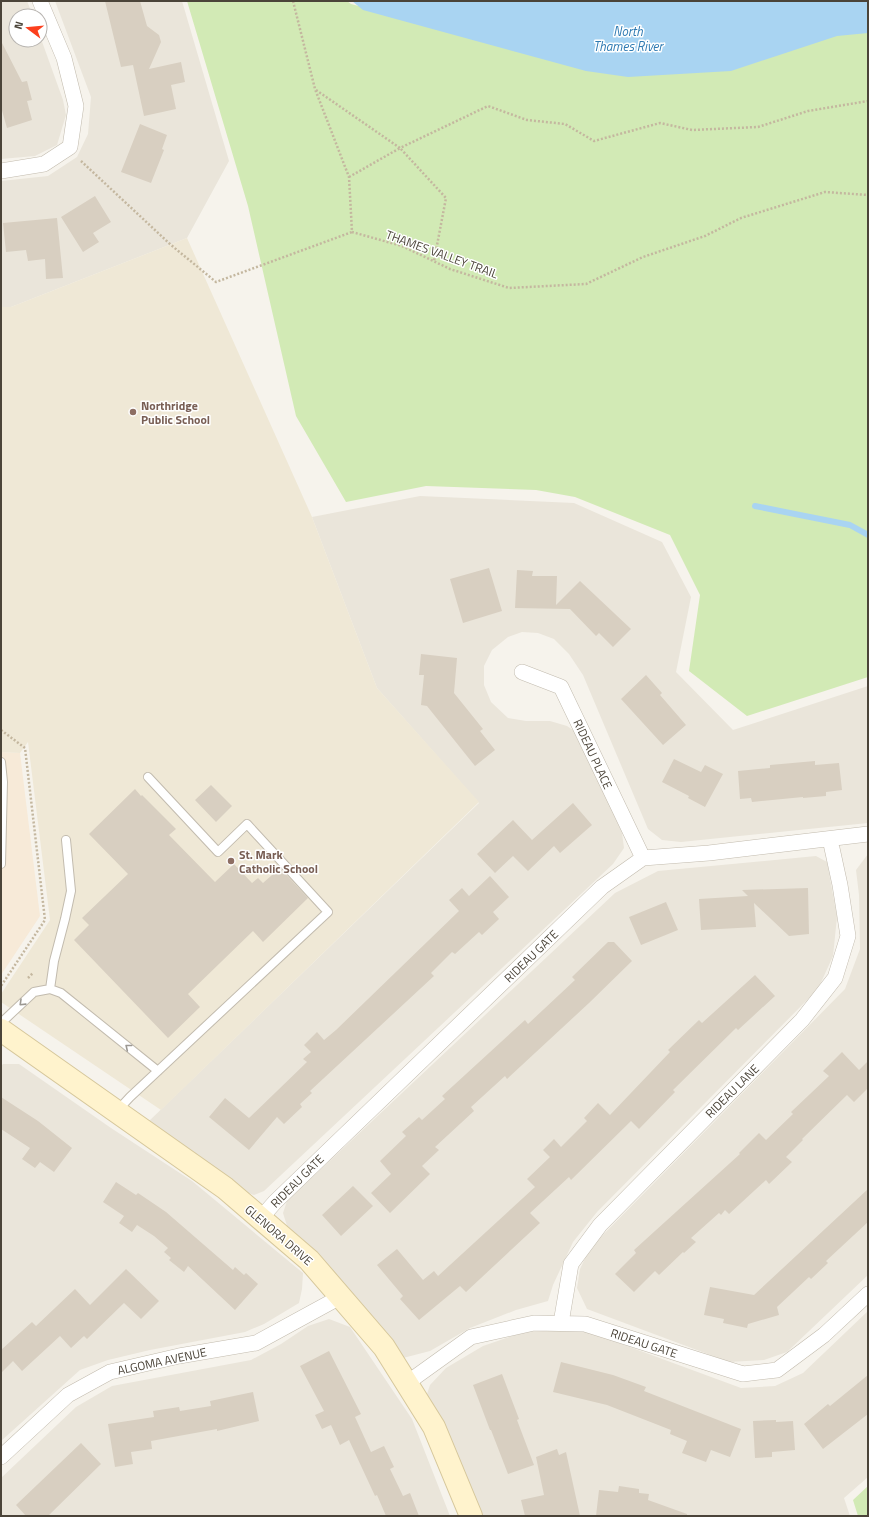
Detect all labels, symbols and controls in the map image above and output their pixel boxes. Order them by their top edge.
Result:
north arrow [8,8,48,48]
text: N [10,19,27,31]
water label: North Thames River [593,21,665,56]
street label: THAMES VALLEY TRAIL [383,225,501,283]
place label: Northridge Public School [141,396,210,429]
marker: Northridge Public School [128,407,138,417]
street label: RIDEAU PLACE [568,716,618,792]
place label: St. Mark Catholic School [239,845,318,878]
marker: St. Mark Catholic School [226,856,236,866]
street label: RIDEAU GATE [500,925,563,987]
one-way arrow [19,998,27,1006]
one-way arrow [125,1044,132,1051]
street label: RIDEAU LANE [701,1059,764,1122]
street label: RIDEAU GATE [266,1150,328,1212]
street label: GLENORA DRIVE [241,1200,317,1270]
street label: RIDEAU GATE [608,1323,680,1363]
street label: ALGOMA AVENUE [116,1342,209,1380]

